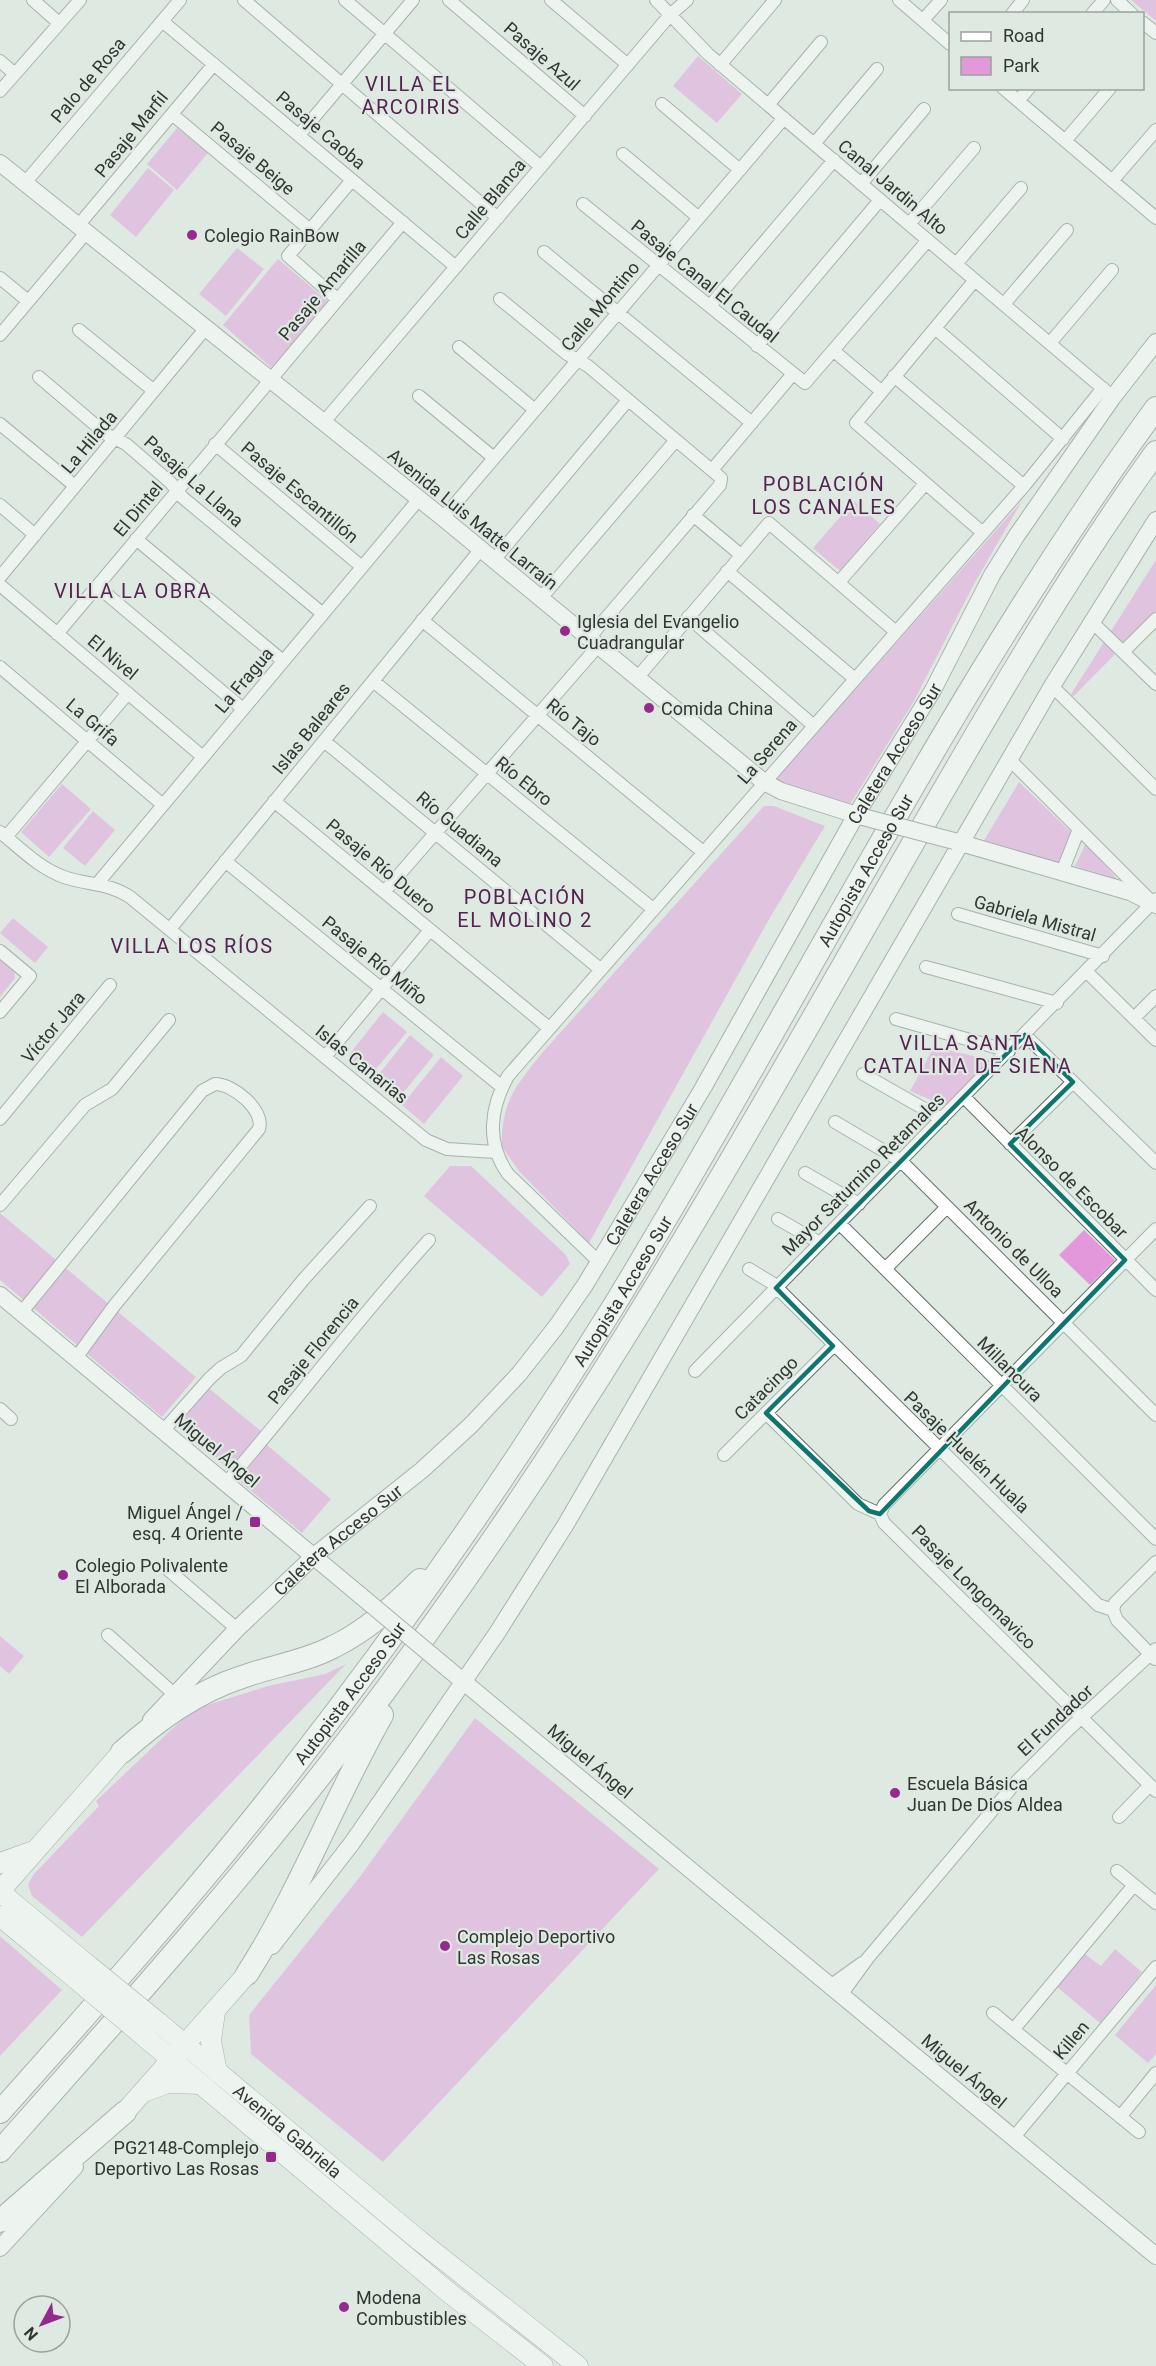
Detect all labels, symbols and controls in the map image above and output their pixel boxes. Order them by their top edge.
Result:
legend [949,12,1144,90]
street label: Pasaje Azul [500,17,584,95]
text: Road [1003,25,1044,46]
street label: Palo de Rosa [46,33,130,127]
text: Park [1003,55,1040,76]
district label: VILLA EL ARCOIRIS [361,72,461,119]
street label: Pasaje Marfil [90,87,172,181]
street label: Pasaje Caoba [272,87,370,173]
street label: Pasaje Beige [207,117,299,199]
street label: Canal Jardin Alto [834,135,952,239]
street label: Calle Blanca [450,154,530,244]
street label: Pasaje Canal El Caudal [627,215,783,347]
place label: Colegio RainBow [204,225,340,246]
marker: Colegio RainBow [185,228,199,242]
street label: Pasaje Amarilla [274,235,370,345]
street label: Calle Montino [556,257,644,355]
street label: La Hilada [57,406,121,478]
street label: Pasaje La Llana [140,431,248,531]
street label: Pasaje Escantillón [237,437,363,547]
street label: Avenida Luis Matte Larraín [384,444,562,594]
district label: POBLACIÓN LOS CANALES [752,472,896,519]
street label: El Dintel [109,477,167,541]
district label: VILLA LA OBRA [54,579,212,603]
place label: Iglesia del Evangelio Cuadrangular [577,611,739,653]
marker: Iglesia del Evangelio Cuadrangular [558,624,572,638]
street label: El Nivel [84,630,142,684]
street label: La Fragua [211,643,277,717]
street label: Islas Baleares [268,678,354,778]
street label: Caletera Acceso Sur [843,679,945,827]
street label: La Grifa [62,694,124,750]
street label: Río Tajo [543,694,605,750]
place label: Comida China [661,698,773,719]
marker: Comida China [642,701,656,715]
street label: La Serena [733,714,801,788]
street label: Río Ebro [491,752,557,810]
street label: Río Guadiana [413,787,507,871]
street label: Autopista Acceso Sur [813,790,917,950]
street label: Pasaje Río Duero [322,814,440,918]
district label: POBLACIÓN EL MOLINO 2 [457,885,593,932]
street label: Gabriela Mistral [972,891,1098,945]
street label: Pasaje Río Miño [318,911,432,1009]
district label: VILLA LOS RÍOS [110,934,274,958]
street label: Víctor Jara [17,987,89,1067]
street label: Islas Canarias [312,1020,412,1108]
district label: VILLA SANTA CATALINA DE SIENA [864,1031,1072,1078]
street label: Mayor Saturnino Retamales [777,1088,949,1260]
street label: Caletera Acceso Sur [601,1099,702,1249]
street label: Alonso de Escobar [1012,1122,1132,1242]
street label: Antonio de Ulloa [960,1194,1068,1302]
street label: Autopista Acceso Sur [568,1212,676,1370]
street label: Pasaje Florencia [263,1292,363,1408]
street label: Millancura [973,1332,1047,1406]
street label: Catacingo [730,1352,802,1424]
street label: Pasaje Huelén Huala [900,1387,1034,1517]
street label: Miguel Ángel [170,1408,264,1492]
street label: Caletera Acceso Sur [269,1480,406,1600]
place label: Miguel Ángel / esq. 4 Oriente [127,1502,243,1544]
marker: Miguel Ángel / esq. 4 Oriente [248,1515,262,1529]
street label: Pasaje Longomavico [908,1521,1040,1653]
place label: Colegio Polivalente El Alborada [75,1555,228,1597]
marker: Colegio Polivalente El Alborada [56,1568,70,1582]
street label: Autopista Acceso Sur [289,1618,410,1768]
street label: El Fundador [1013,1680,1097,1760]
street label: Miguel Ángel [543,1719,637,1803]
place label: Escuela Básica Juan De Dios Aldea [907,1773,1063,1815]
marker: Escuela Básica Juan De Dios Aldea [888,1786,902,1800]
place label: Complejo Deportivo Las Rosas [457,1926,615,1968]
marker: Complejo Deportivo Las Rosas [438,1939,452,1953]
street label: Killen [1049,2016,1093,2064]
street label: Miguel Ángel [917,2029,1011,2113]
street label: Avenida Gabriela [230,2079,346,2182]
place label: PG2148-Complejo Deportivo Las Rosas [94,2137,259,2179]
marker: PG2148-Complejo Deportivo Las Rosas [264,2150,278,2164]
place label: Modena Combustibles [356,2287,467,2329]
north arrow [12,2294,72,2354]
marker: Modena Combustibles [337,2300,351,2314]
text: N [20,2323,42,2344]

